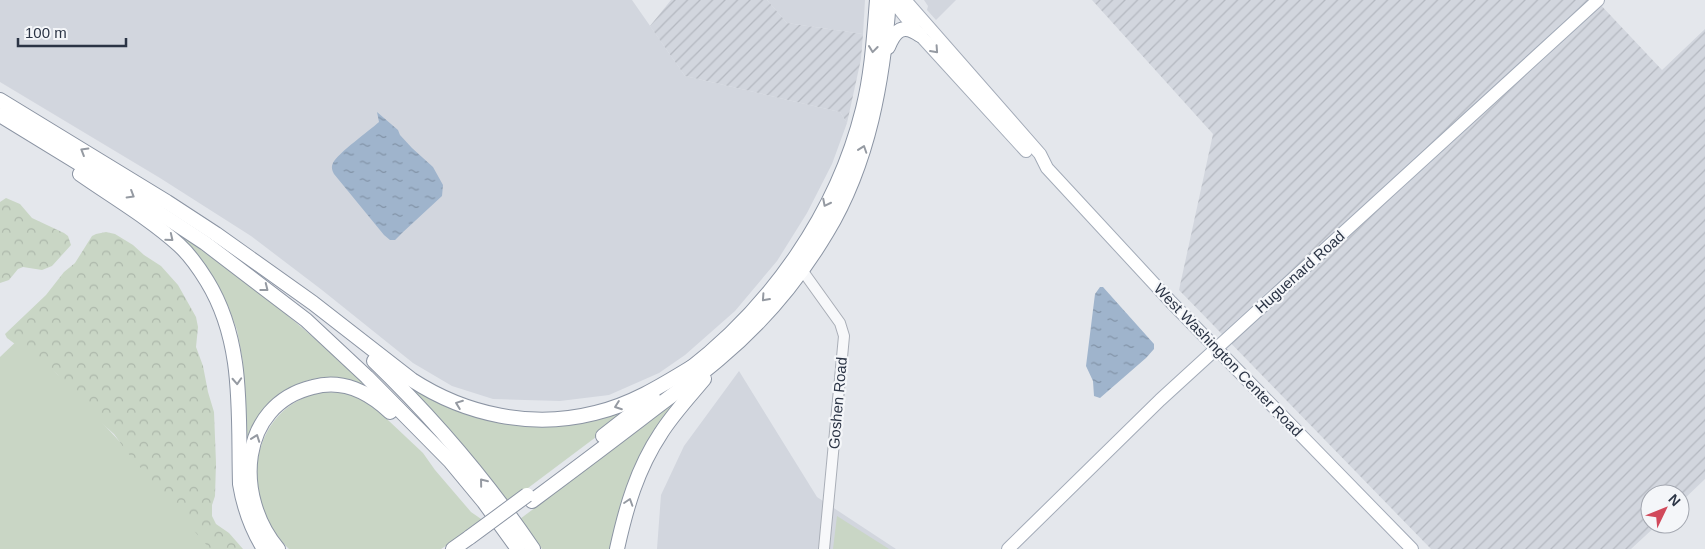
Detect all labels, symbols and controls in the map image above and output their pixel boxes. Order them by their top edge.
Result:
scale bar [18,15,125,47]
text: 100 m [25,24,67,41]
one-way arrow [868,45,879,53]
one-way arrow [929,45,938,54]
one-way arrow [857,146,867,154]
one-way arrow [80,147,89,157]
one-way arrow [126,189,135,199]
one-way arrow [822,198,833,207]
street label: Huguenard Road [1252,227,1348,316]
one-way arrow [165,232,174,241]
street label: West Washington Center Road [1151,280,1306,440]
one-way arrow [259,282,268,290]
one-way arrow [762,292,771,301]
street label: Goshen Road [825,356,850,450]
one-way arrow [232,377,243,385]
one-way arrow [455,400,464,411]
one-way arrow [614,400,623,410]
one-way arrow [250,434,260,443]
one-way arrow [481,479,489,488]
north arrow [1640,484,1690,534]
text: N [1665,491,1684,509]
one-way arrow [623,498,633,506]

